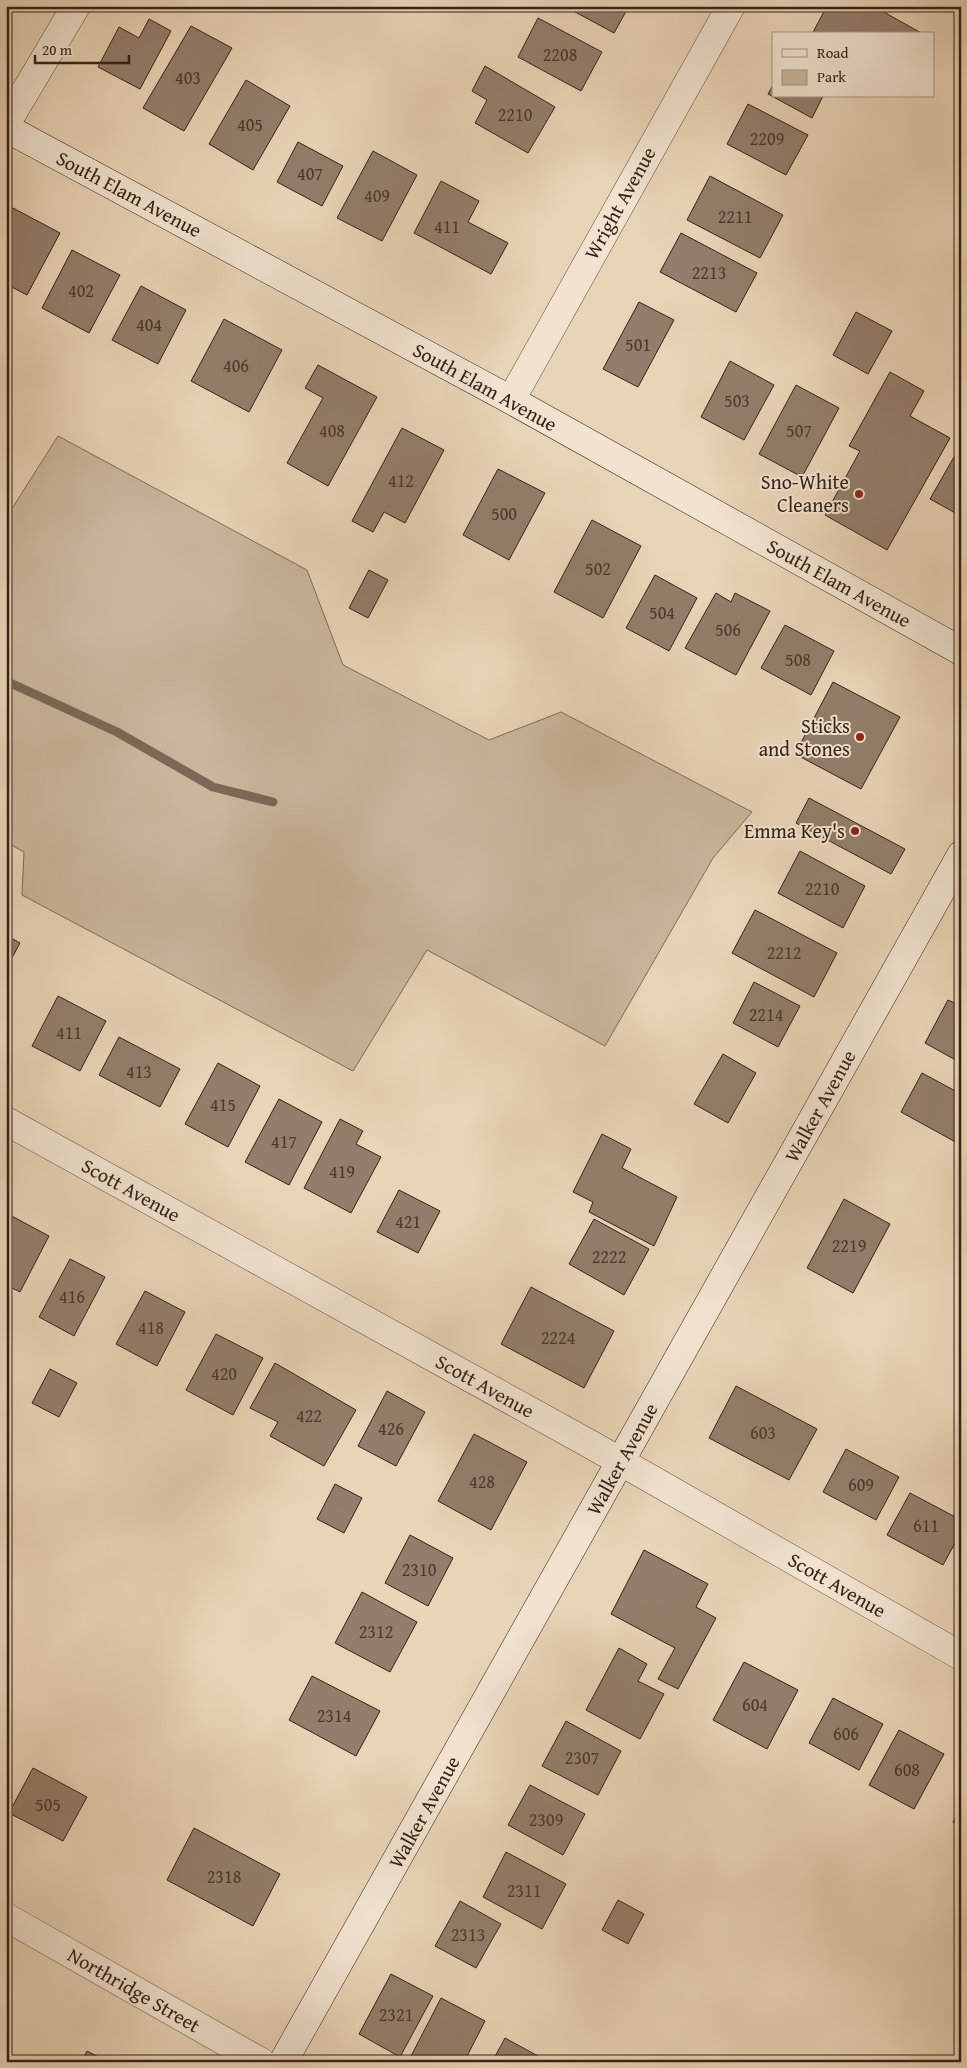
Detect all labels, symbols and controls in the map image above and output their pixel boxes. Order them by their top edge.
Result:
scale bar [35,32,129,64]
legend [772,32,934,98]
text: 20 m [42,39,73,60]
house number: 2208 [543,41,577,68]
text: Road [817,42,848,63]
house number: 403 [175,64,201,91]
text: Park [817,66,846,87]
house number: 2210 [498,101,533,128]
house number: 405 [237,111,263,138]
house number: 2209 [750,125,784,152]
street label: Wright Avenue [577,141,663,264]
street label: South Elam Avenue [51,143,207,244]
house number: 407 [297,160,323,187]
house number: 409 [364,182,390,209]
house number: 2211 [718,203,752,230]
house number: 411 [434,213,460,240]
house number: 2213 [692,259,726,286]
house number: 402 [68,277,94,304]
house number: 404 [136,311,162,338]
house number: 501 [625,331,651,358]
street label: South Elam Avenue [408,335,563,438]
house number: 406 [223,352,249,379]
house number: 503 [724,387,750,414]
house number: 408 [319,417,345,444]
house number: 507 [786,417,812,444]
house number: 412 [388,467,414,494]
place label: Sno-White Cleaners [761,467,849,519]
marker: Sno-White Cleaners [853,488,865,500]
house number: 500 [491,500,517,527]
street label: South Elam Avenue [762,531,917,634]
house number: 502 [585,555,611,582]
house number: 504 [649,599,675,626]
house number: 506 [715,616,741,643]
house number: 508 [785,646,811,673]
place label: Sticks and Stones [759,711,850,763]
marker: Sticks and Stones [854,731,866,743]
place label: Emma Key's [744,816,845,845]
marker: Emma Key's [849,825,861,837]
house number: 2210 [805,875,840,902]
house number: 2212 [767,939,801,966]
house number: 2214 [749,1001,783,1028]
house number: 411 [56,1019,82,1046]
street label: Walker Avenue [777,1044,862,1167]
house number: 413 [126,1058,152,1085]
house number: 415 [210,1091,236,1118]
house number: 417 [271,1128,297,1155]
street label: Scott Avenue [77,1151,186,1229]
house number: 419 [329,1158,355,1185]
house number: 421 [395,1208,421,1235]
house number: 2219 [832,1232,866,1259]
house number: 2222 [592,1243,626,1270]
house number: 416 [59,1283,85,1310]
house number: 418 [138,1314,164,1341]
house number: 2224 [541,1324,575,1351]
street label: Scott Avenue [431,1347,540,1425]
house number: 420 [211,1360,237,1387]
street label: Walker Avenue [579,1397,664,1520]
house number: 422 [296,1402,322,1429]
house number: 426 [378,1415,404,1442]
house number: 603 [750,1419,776,1446]
house number: 428 [469,1468,495,1495]
house number: 609 [848,1471,874,1498]
house number: 611 [913,1512,939,1539]
street label: Scott Avenue [783,1545,892,1624]
house number: 2310 [402,1556,437,1583]
house number: 2312 [359,1618,393,1645]
house number: 604 [742,1691,768,1718]
house number: 2314 [317,1702,351,1729]
house number: 606 [833,1720,859,1747]
house number: 2307 [565,1744,599,1771]
street label: Walker Avenue [381,1750,466,1873]
house number: 608 [894,1756,920,1783]
house number: 505 [35,1791,61,1818]
house number: 2309 [529,1806,563,1833]
house number: 2318 [207,1863,241,1890]
house number: 2311 [507,1877,541,1904]
house number: 2313 [451,1921,485,1948]
street label: Northridge Street [63,1940,206,2039]
house number: 2321 [379,2001,413,2028]

